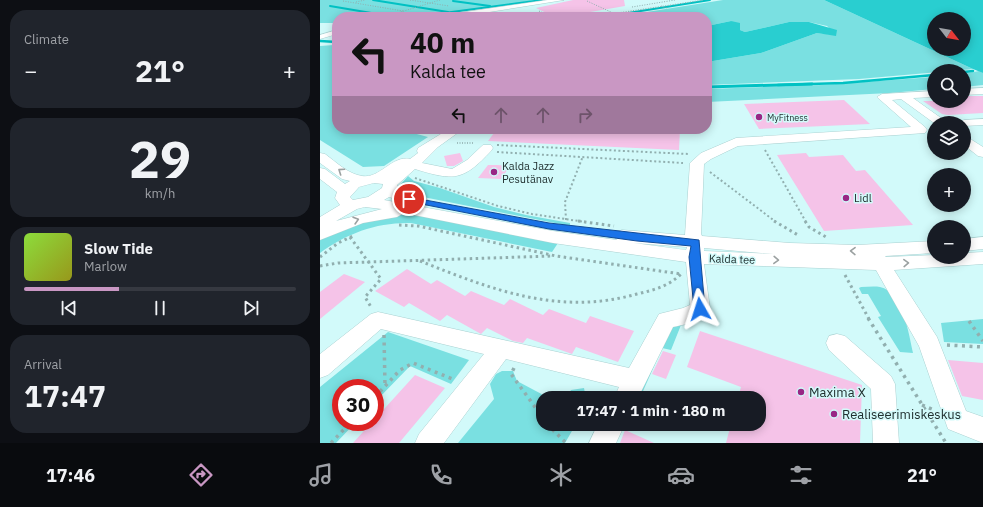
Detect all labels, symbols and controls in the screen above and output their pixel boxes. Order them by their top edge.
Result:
north arrow [927,12,971,56]
map controls [927,12,971,264]
text: 40 m [410,24,475,61]
icon: left [344,28,396,80]
text: Climate [24,31,69,48]
text: 21° [135,51,185,90]
text: − [24,56,37,85]
text: + [283,56,296,85]
text: Kalda tee [410,60,486,83]
button: search [927,64,971,108]
icon: left [448,104,470,126]
icon: ahead [490,104,512,126]
icon: ahead [532,104,554,126]
icon: right [574,104,596,126]
marker: MyFitness [754,112,764,122]
place label: MyFitness [767,112,808,123]
button: layers [927,116,971,160]
text: 29 [129,125,191,192]
place label: Kalda Jazz Pesutänav [502,159,554,186]
marker: Kalda Jazz Pesutänav [489,167,499,177]
one-way arrow [338,168,345,176]
button: + [927,168,971,212]
pin [392,182,426,216]
text: km/h [145,185,175,202]
icon: arrive [398,188,420,210]
place label: Lidl [854,191,872,205]
marker: Lidl [841,193,851,203]
one-way arrow [352,216,359,225]
button: − [927,220,971,264]
text: Slow Tide [84,239,153,258]
one-way arrow [850,247,856,255]
street label: Kalda tee [709,251,755,267]
one-way arrow [773,256,779,265]
text: Marlow [84,258,127,275]
one-way arrow [903,259,909,267]
position arrow [679,288,721,330]
icon: previous [58,297,80,319]
icon: pause [149,297,171,319]
icon: next [240,297,262,319]
text: Arrival [24,356,62,373]
text: 17:47 [24,376,106,415]
speed limit sign: 30 [332,379,384,431]
place label: Maxima X [809,384,866,401]
marker: Maxima X [796,387,806,397]
text: 17:47 · 1 min · 180 m [577,401,725,420]
place label: Realiseerimiskeskus [842,406,961,423]
marker: Realiseerimiskeskus [829,409,839,419]
icon: directions [187,461,215,489]
icon: music [307,461,335,489]
icon: phone [427,461,455,489]
icon: climate [547,461,575,489]
icon: car [667,461,695,489]
icon: filters [787,461,815,489]
text: 17:46 [46,464,95,487]
text: 21° [907,464,937,487]

